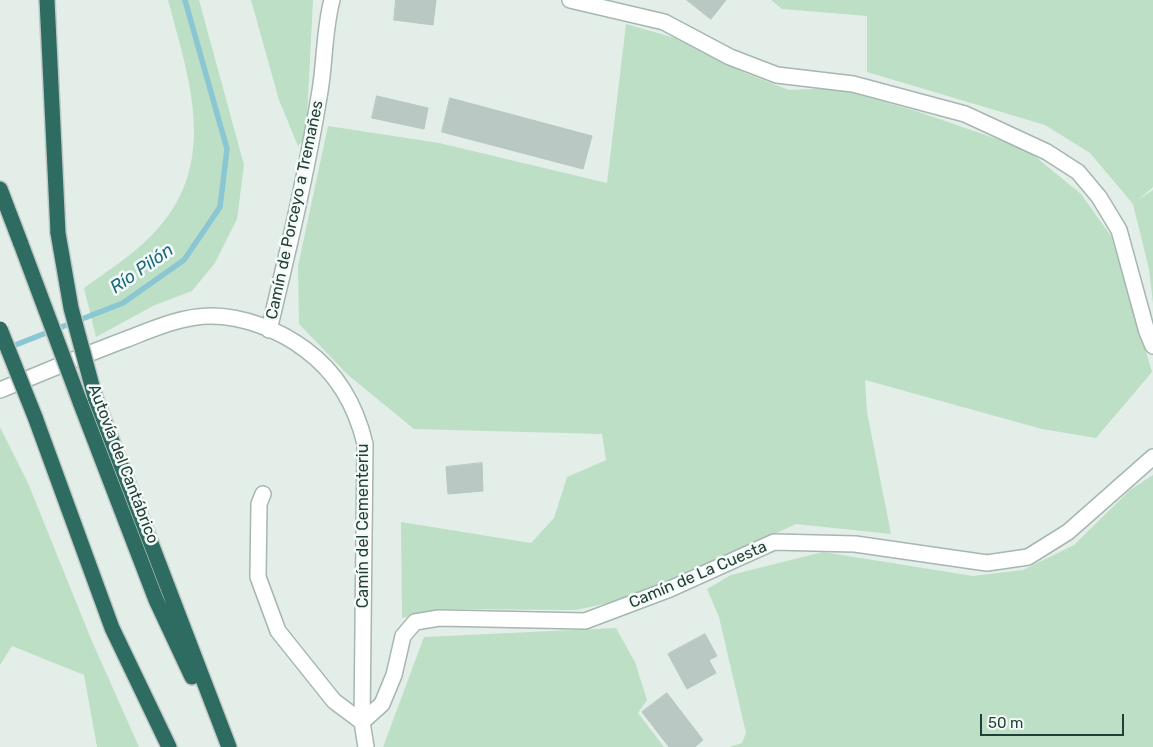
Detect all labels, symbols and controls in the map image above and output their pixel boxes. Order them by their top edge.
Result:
street label: Camín de Porceyo a Tremañes [262,99,328,321]
water label: Río Pilón [106,239,178,299]
street label: Autovía del Cantábrico [84,382,162,546]
street label: Camín del Cementeriu [353,444,373,608]
street label: Camín de La Cuesta [626,537,770,613]
scale bar [983,704,1127,736]
text: 50 m [988,714,1023,732]

